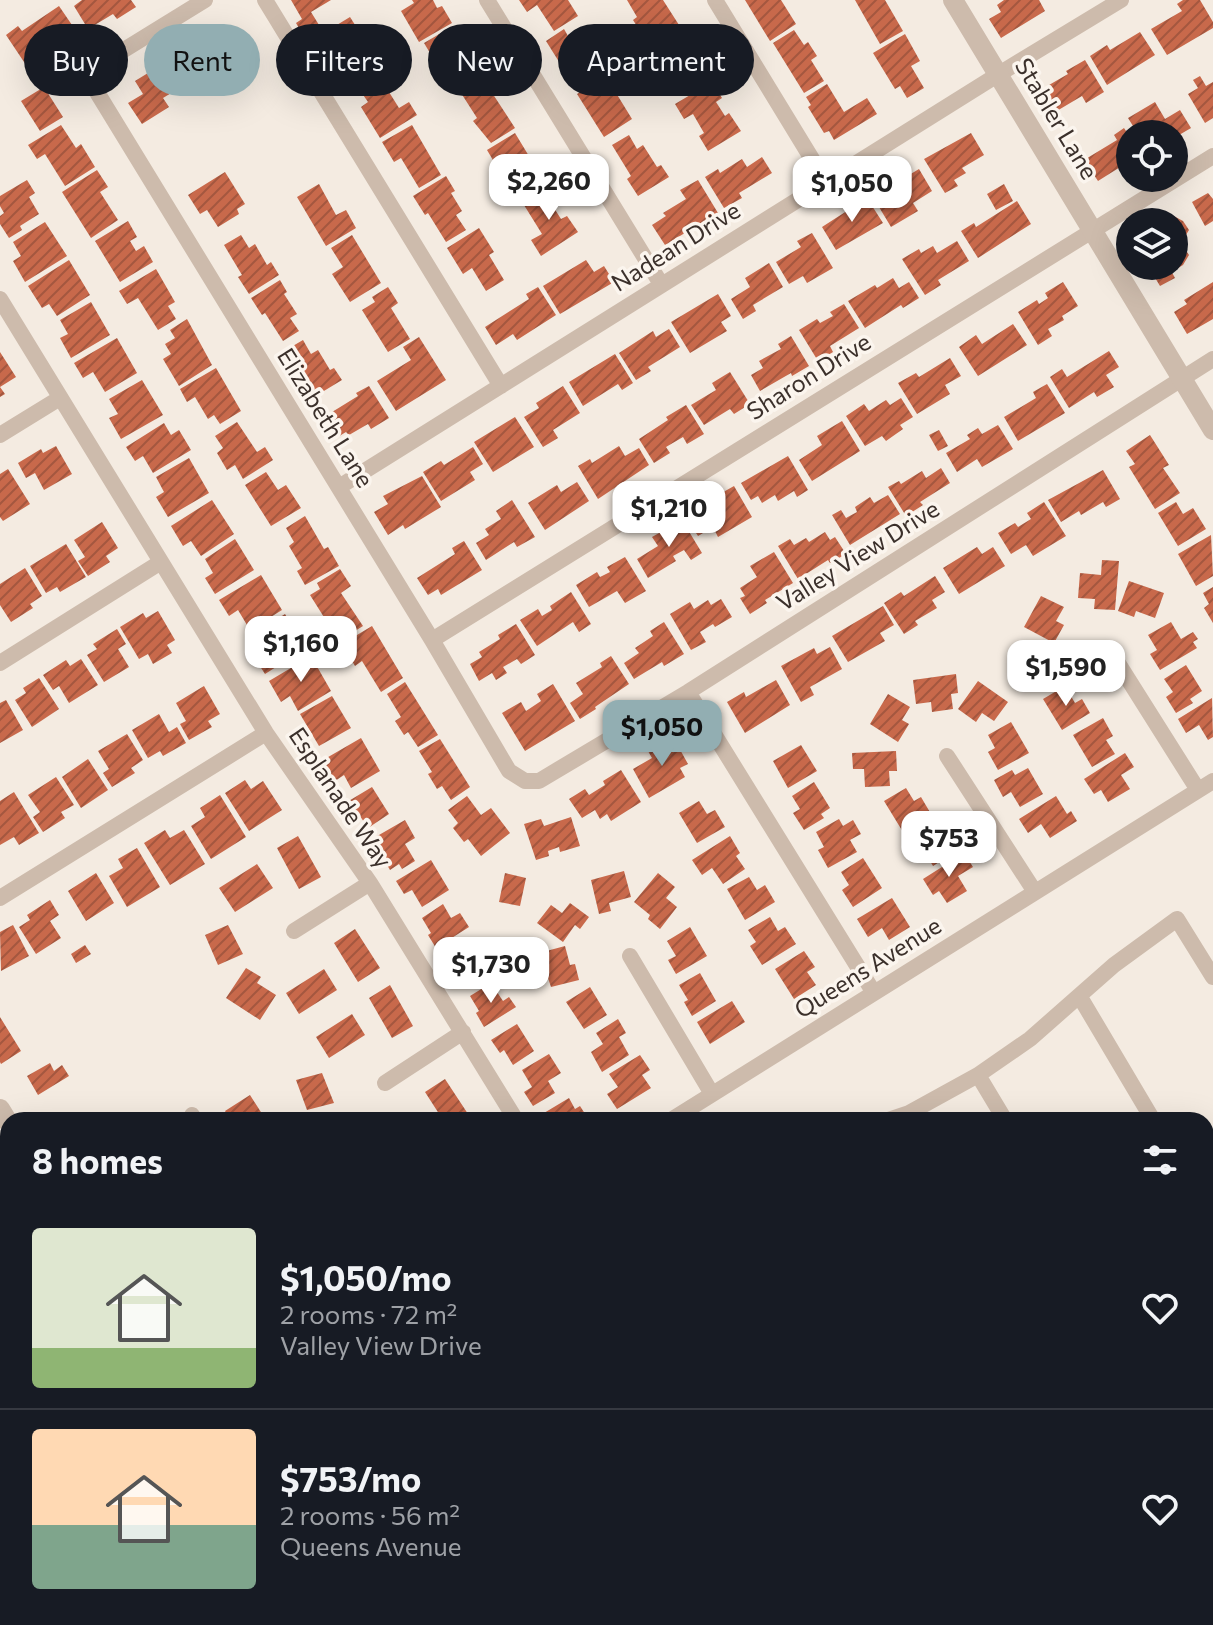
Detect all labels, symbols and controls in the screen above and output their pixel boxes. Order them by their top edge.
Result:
chip: Buy [24,24,128,96]
chip: Rent [144,24,260,96]
chip: Filters [276,24,412,96]
chip: New [428,24,542,96]
chip: Apartment [558,24,754,96]
street label: Stabler Lane [1010,52,1105,184]
map controls [1116,120,1188,280]
button: locate [1116,120,1188,192]
pin: $2,260 [484,154,614,222]
pin: $1,050 [787,156,917,224]
text: $2,260 [507,164,591,195]
text: $1,050 [811,166,893,197]
street label: Nadean Drive [606,195,745,297]
button: layers [1116,208,1188,280]
street label: Sharon Drive [741,326,875,425]
street label: Elizabeth Lane [272,342,381,492]
pin: $1,210 [604,481,734,549]
text: $1,210 [630,491,708,522]
street label: Valley View Drive [771,493,944,616]
pin: $1,160 [236,616,366,684]
text: $1,160 [263,626,339,657]
pin: $1,590 [1001,640,1131,708]
text: $1,590 [1025,650,1107,681]
pin: $1,050 [597,700,727,768]
text: $1,050 [621,710,703,741]
street label: Esplanade Way [284,721,399,873]
pin: $753 [902,811,996,879]
text: $753 [919,821,979,852]
street label: Queens Avenue [788,910,946,1023]
pin: $1,730 [426,937,556,1005]
text: $1,730 [451,947,531,978]
icon: filters [1138,1138,1182,1182]
text: 8 homes [32,1139,163,1181]
text: $1,050/mo [280,1256,452,1298]
icon: home [96,1260,192,1356]
icon: heart [1138,1286,1182,1330]
text: 2 rooms · 72 m² [280,1298,457,1329]
text: Valley View Drive [280,1329,482,1360]
text: $753/mo [280,1457,421,1499]
icon: home [96,1461,192,1557]
icon: heart [1138,1487,1182,1531]
text: 2 rooms · 56 m² [280,1499,460,1530]
text: Queens Avenue [280,1530,462,1561]

